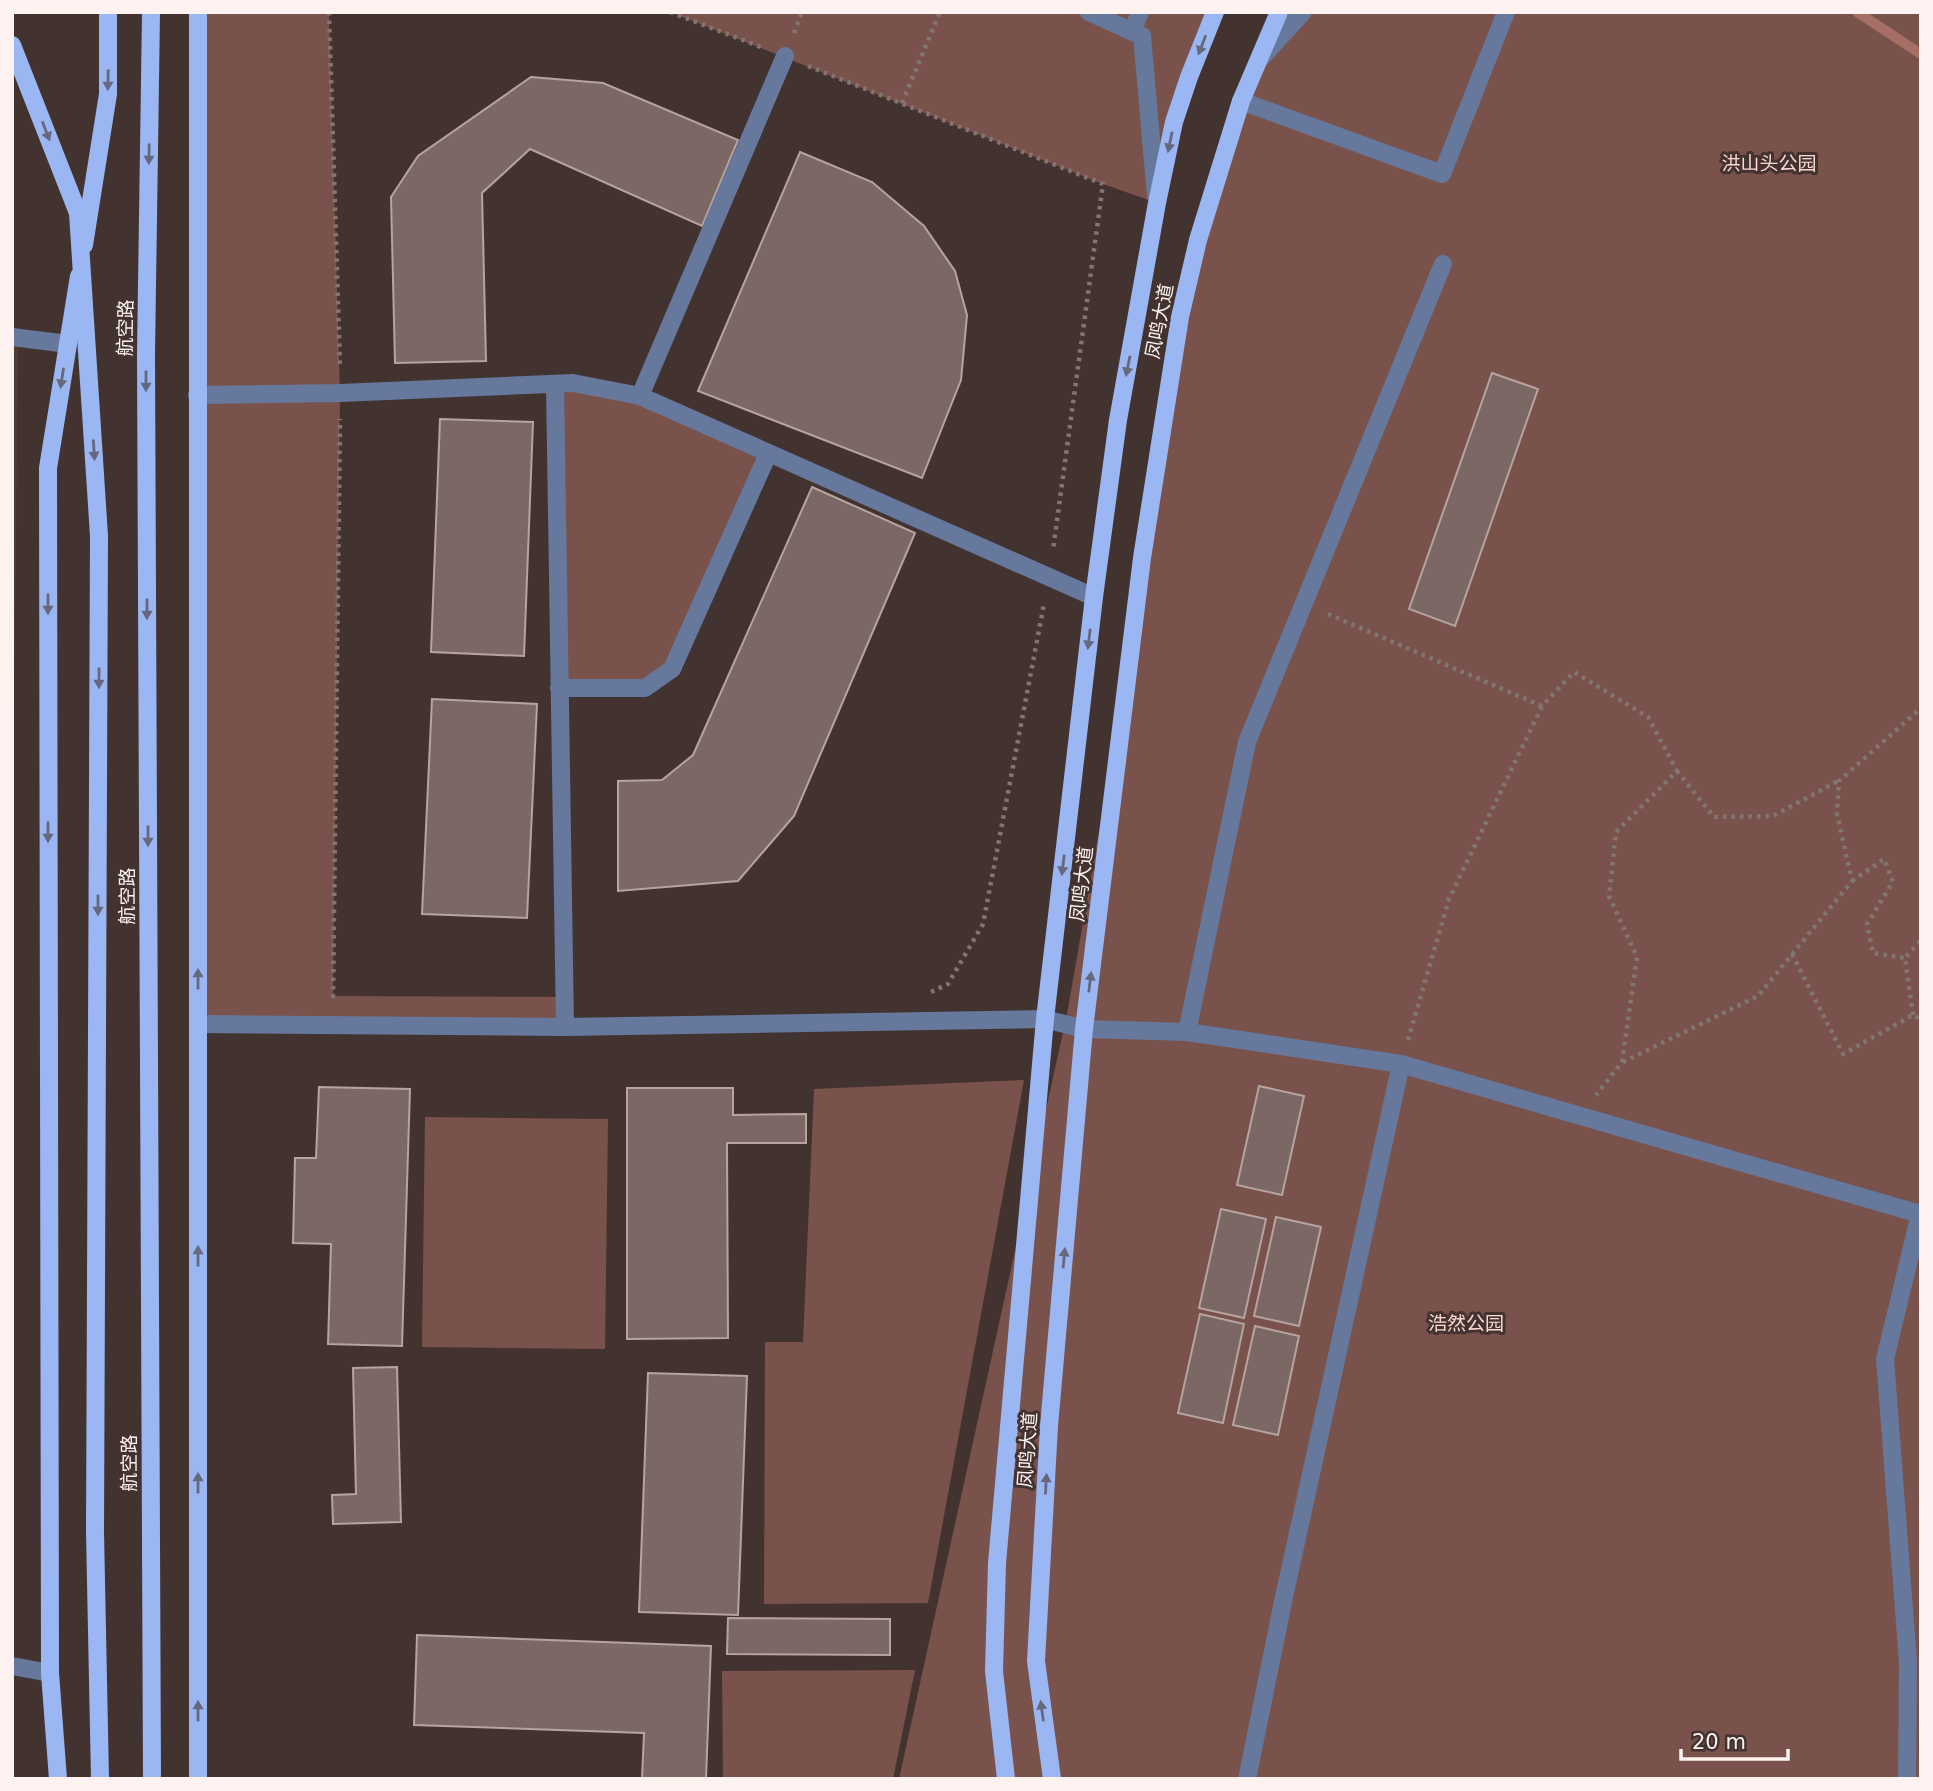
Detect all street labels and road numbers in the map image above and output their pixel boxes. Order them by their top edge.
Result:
street label: 凤鸣大道 [1141,282,1177,360]
street label: 航空路 [114,299,136,357]
street label: 凤鸣大道 [1065,845,1097,923]
street label: 航空路 [116,867,138,925]
street label: 凤鸣大道 [1013,1411,1041,1489]
street label: 航空路 [118,1434,140,1492]

